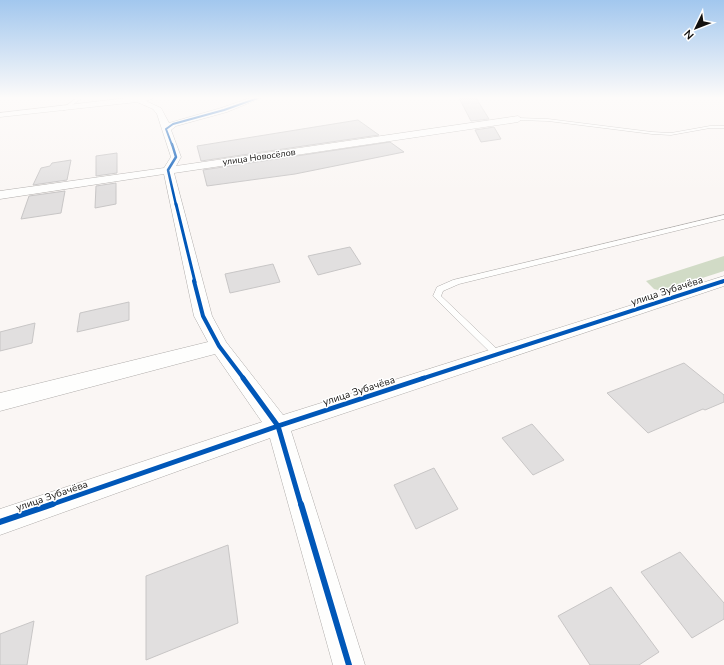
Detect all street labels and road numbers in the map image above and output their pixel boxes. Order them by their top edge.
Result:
street label: улица Новосёлов [222,146,296,168]
street label: улица Зубачёва [629,273,705,309]
street label: улица Зубачёва [321,373,397,409]
street label: улица Зубачёва [14,477,90,515]

